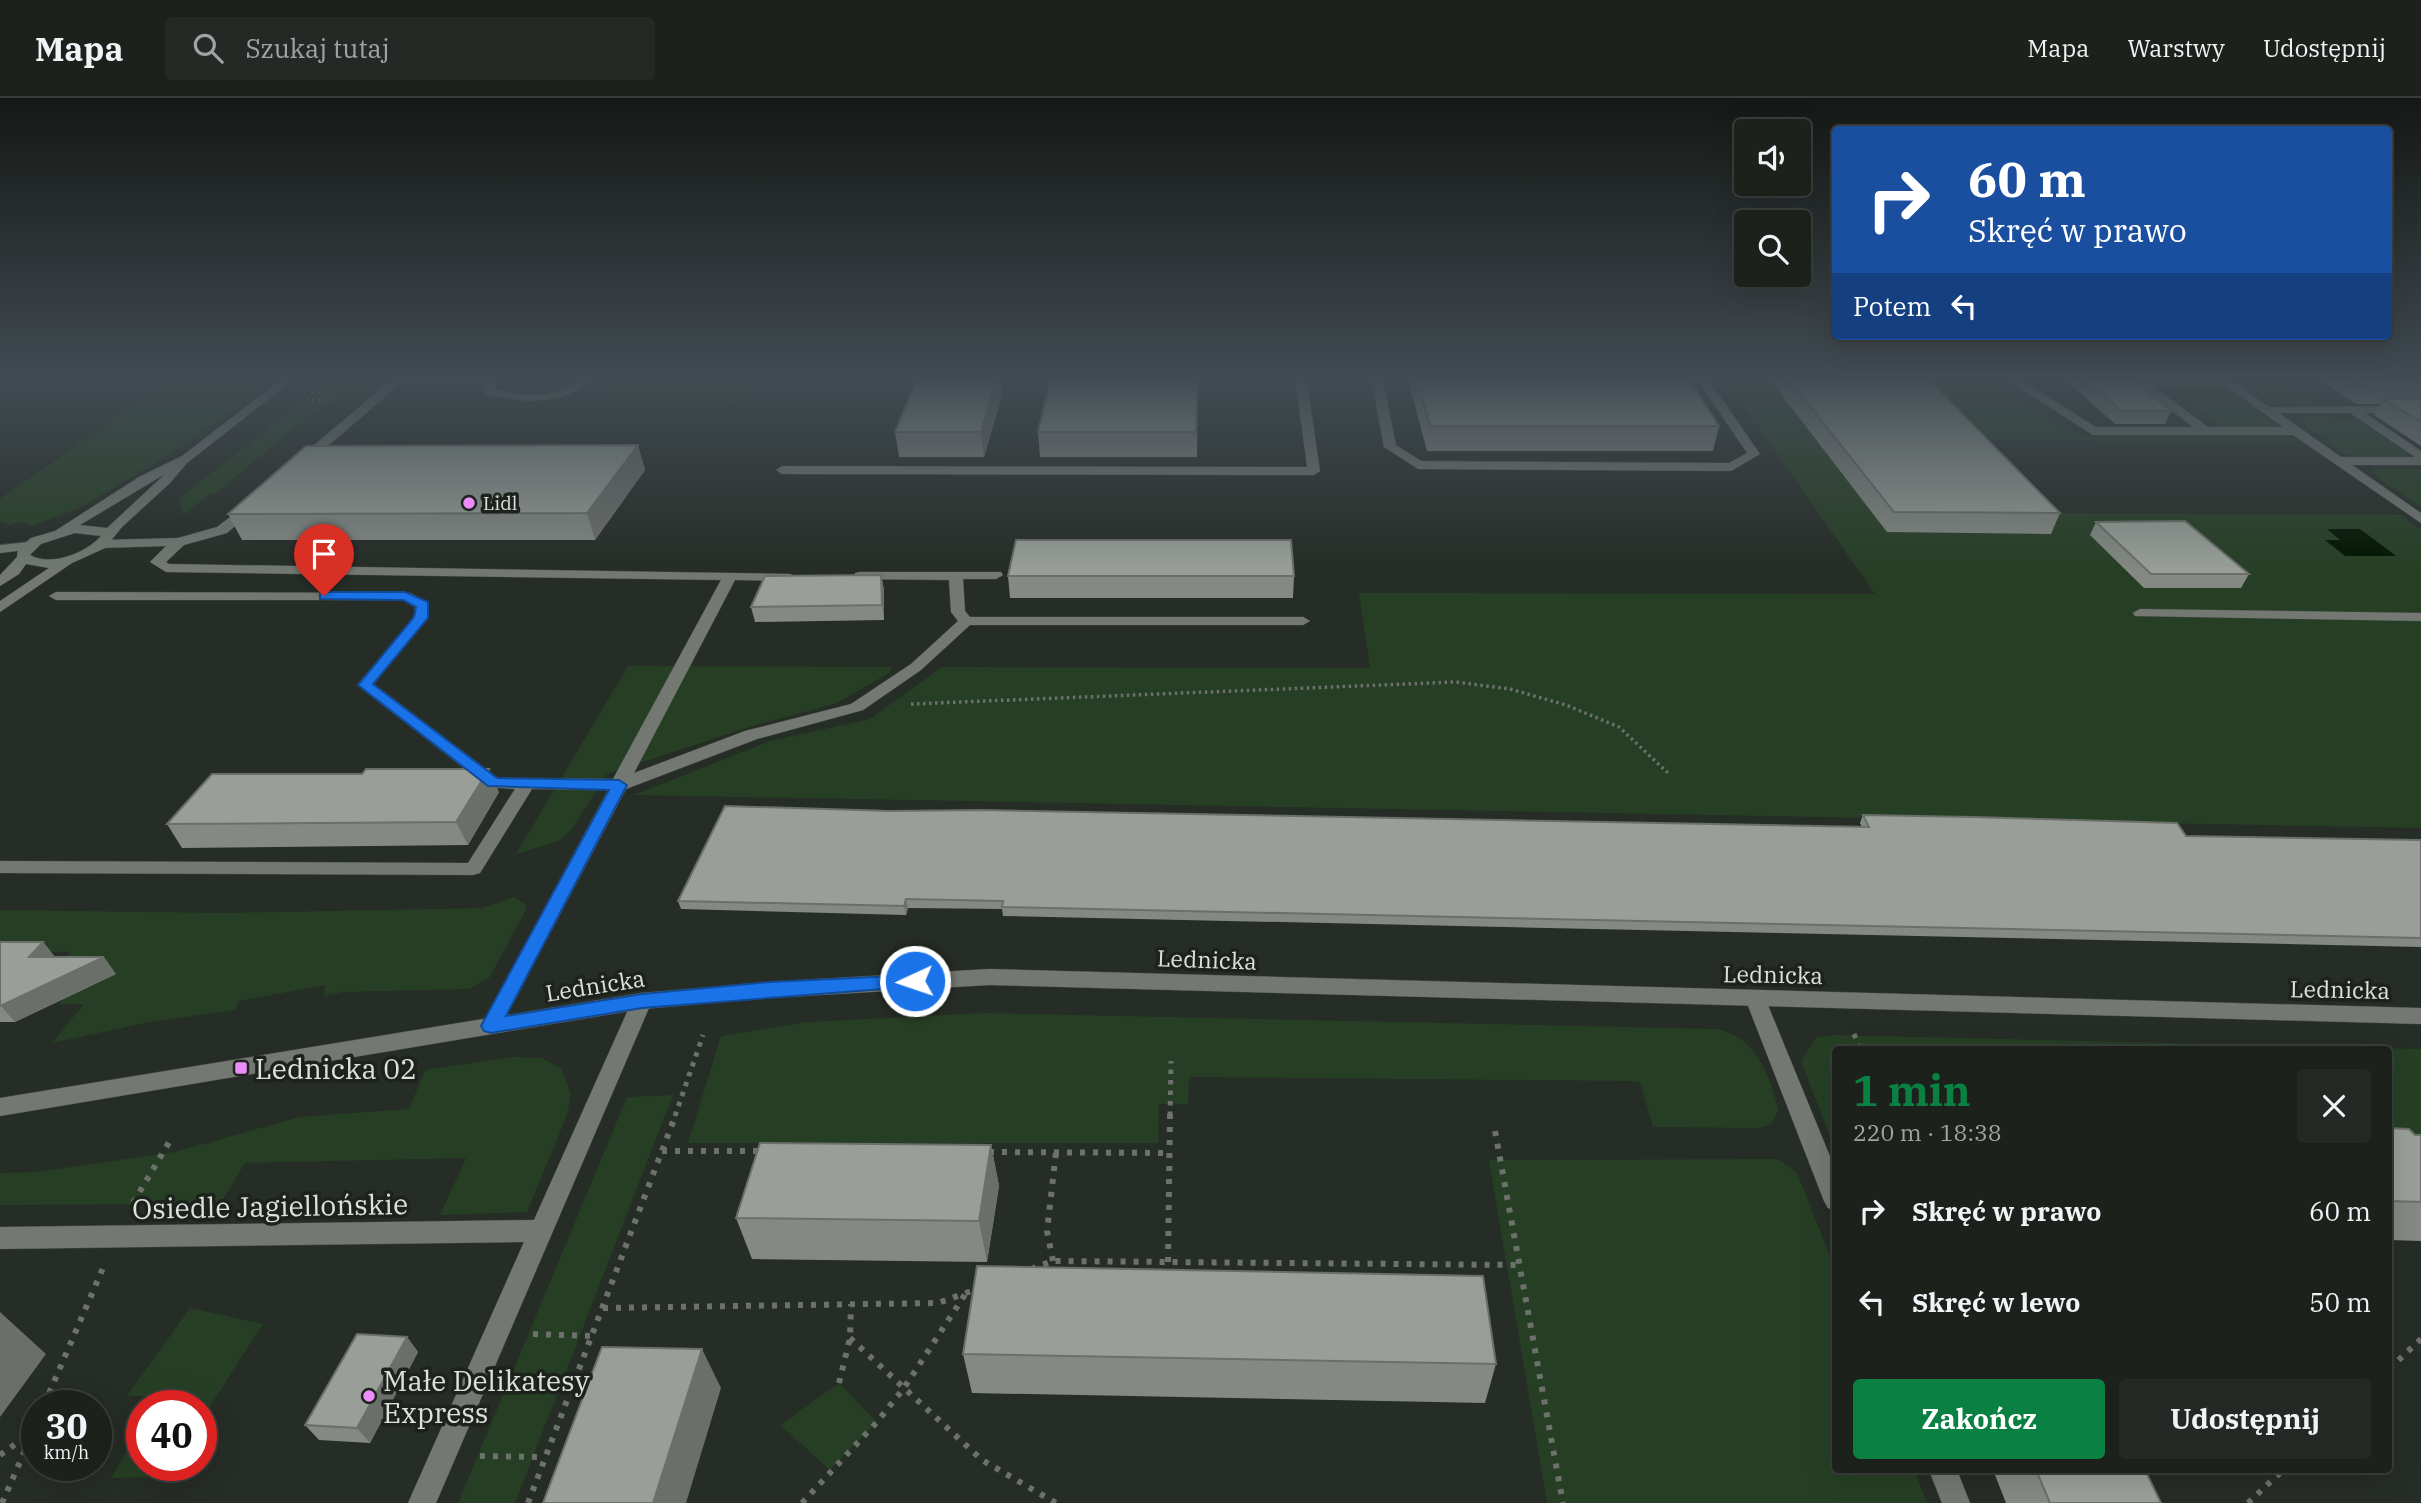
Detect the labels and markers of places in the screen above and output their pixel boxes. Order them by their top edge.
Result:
place label: Lidl [483,491,518,515]
marker: Lidl [461,495,477,511]
pin [294,524,354,596]
place label: Lednicka 02 [255,1050,417,1087]
marker: Lednicka 02 [233,1060,249,1076]
place label: Małe Delikatesy Express [383,1362,590,1431]
marker: Małe Delikatesy Express [361,1388,377,1404]

